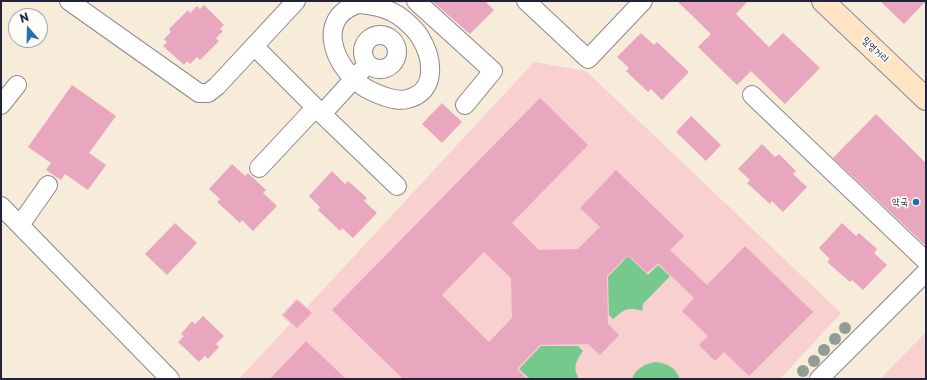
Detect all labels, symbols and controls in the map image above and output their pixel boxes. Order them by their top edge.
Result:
north arrow [8,8,48,48]
text: N [17,8,31,27]
street label: 밀영거리 [859,35,891,65]
place label: 약국 [892,196,908,208]
marker: 약국 [911,197,921,207]

